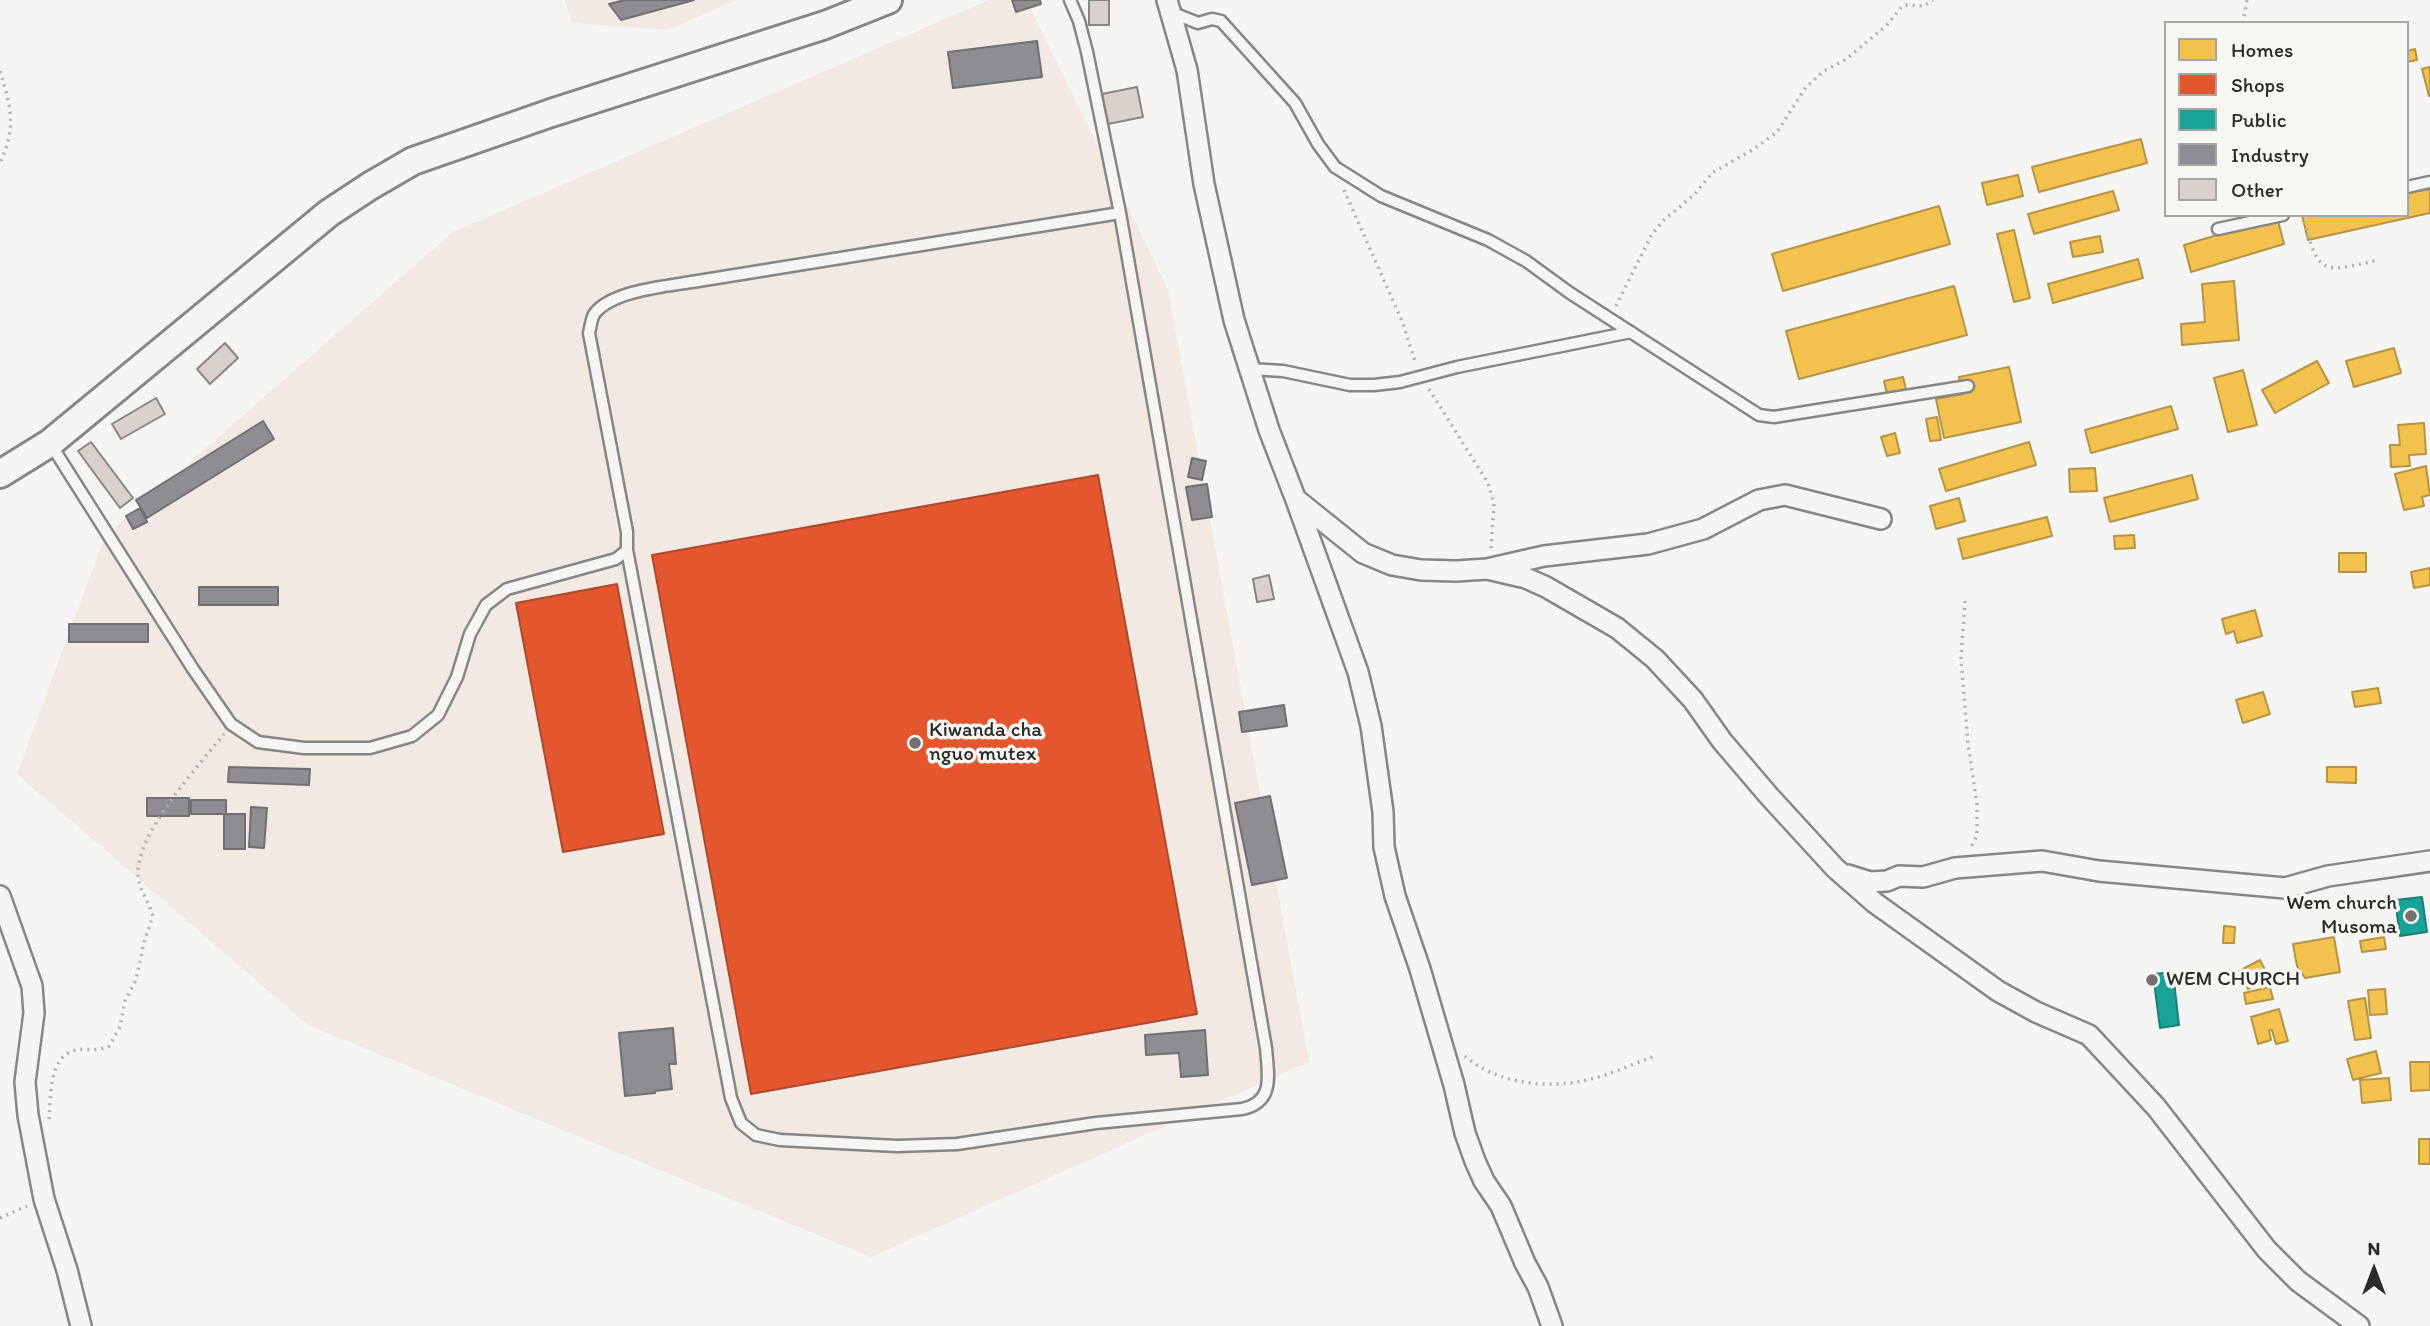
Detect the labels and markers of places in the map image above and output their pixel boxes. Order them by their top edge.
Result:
place label: Kiwanda cha nguo mutex [929,718,1042,768]
marker: Kiwanda cha nguo mutex [907,735,923,751]
place label: Wem church Musoma [2286,891,2397,941]
marker: Wem church Musoma [2403,908,2419,924]
place label: WEM CHURCH [2166,967,2300,993]
marker: WEM CHURCH [2144,972,2160,988]

